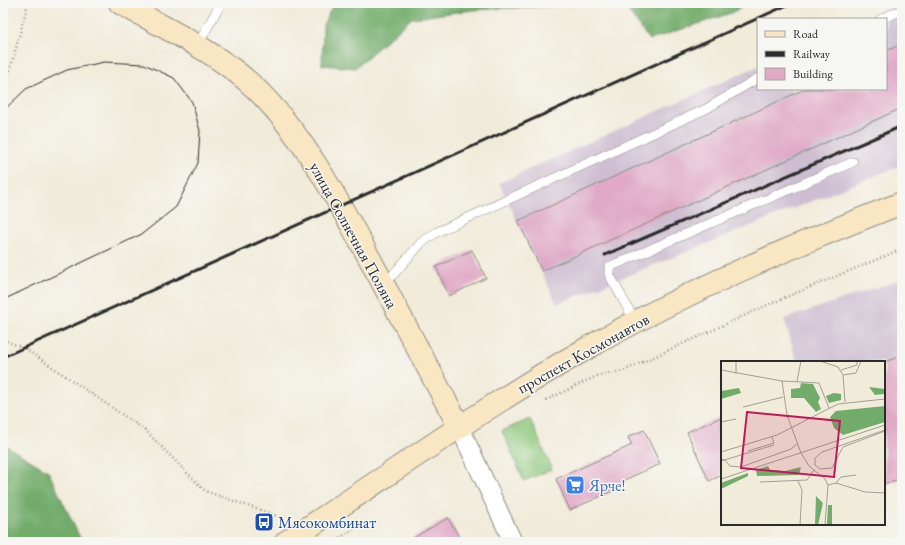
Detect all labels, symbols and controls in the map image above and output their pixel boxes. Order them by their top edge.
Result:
legend [757,18,887,90]
text: Road [793,26,819,42]
text: Railway [793,46,831,62]
text: Building [793,66,834,82]
street label: улица Солнечная Поляна [305,158,403,313]
street label: проспект Космонавтов [514,308,653,398]
inset map [721,361,885,525]
supermarket icon: Ярче! [564,474,586,496]
place label: Ярче! [588,475,625,496]
bus stop icon: Мясокомбинат [253,511,275,533]
place label: Мясокомбинат [278,512,377,533]

